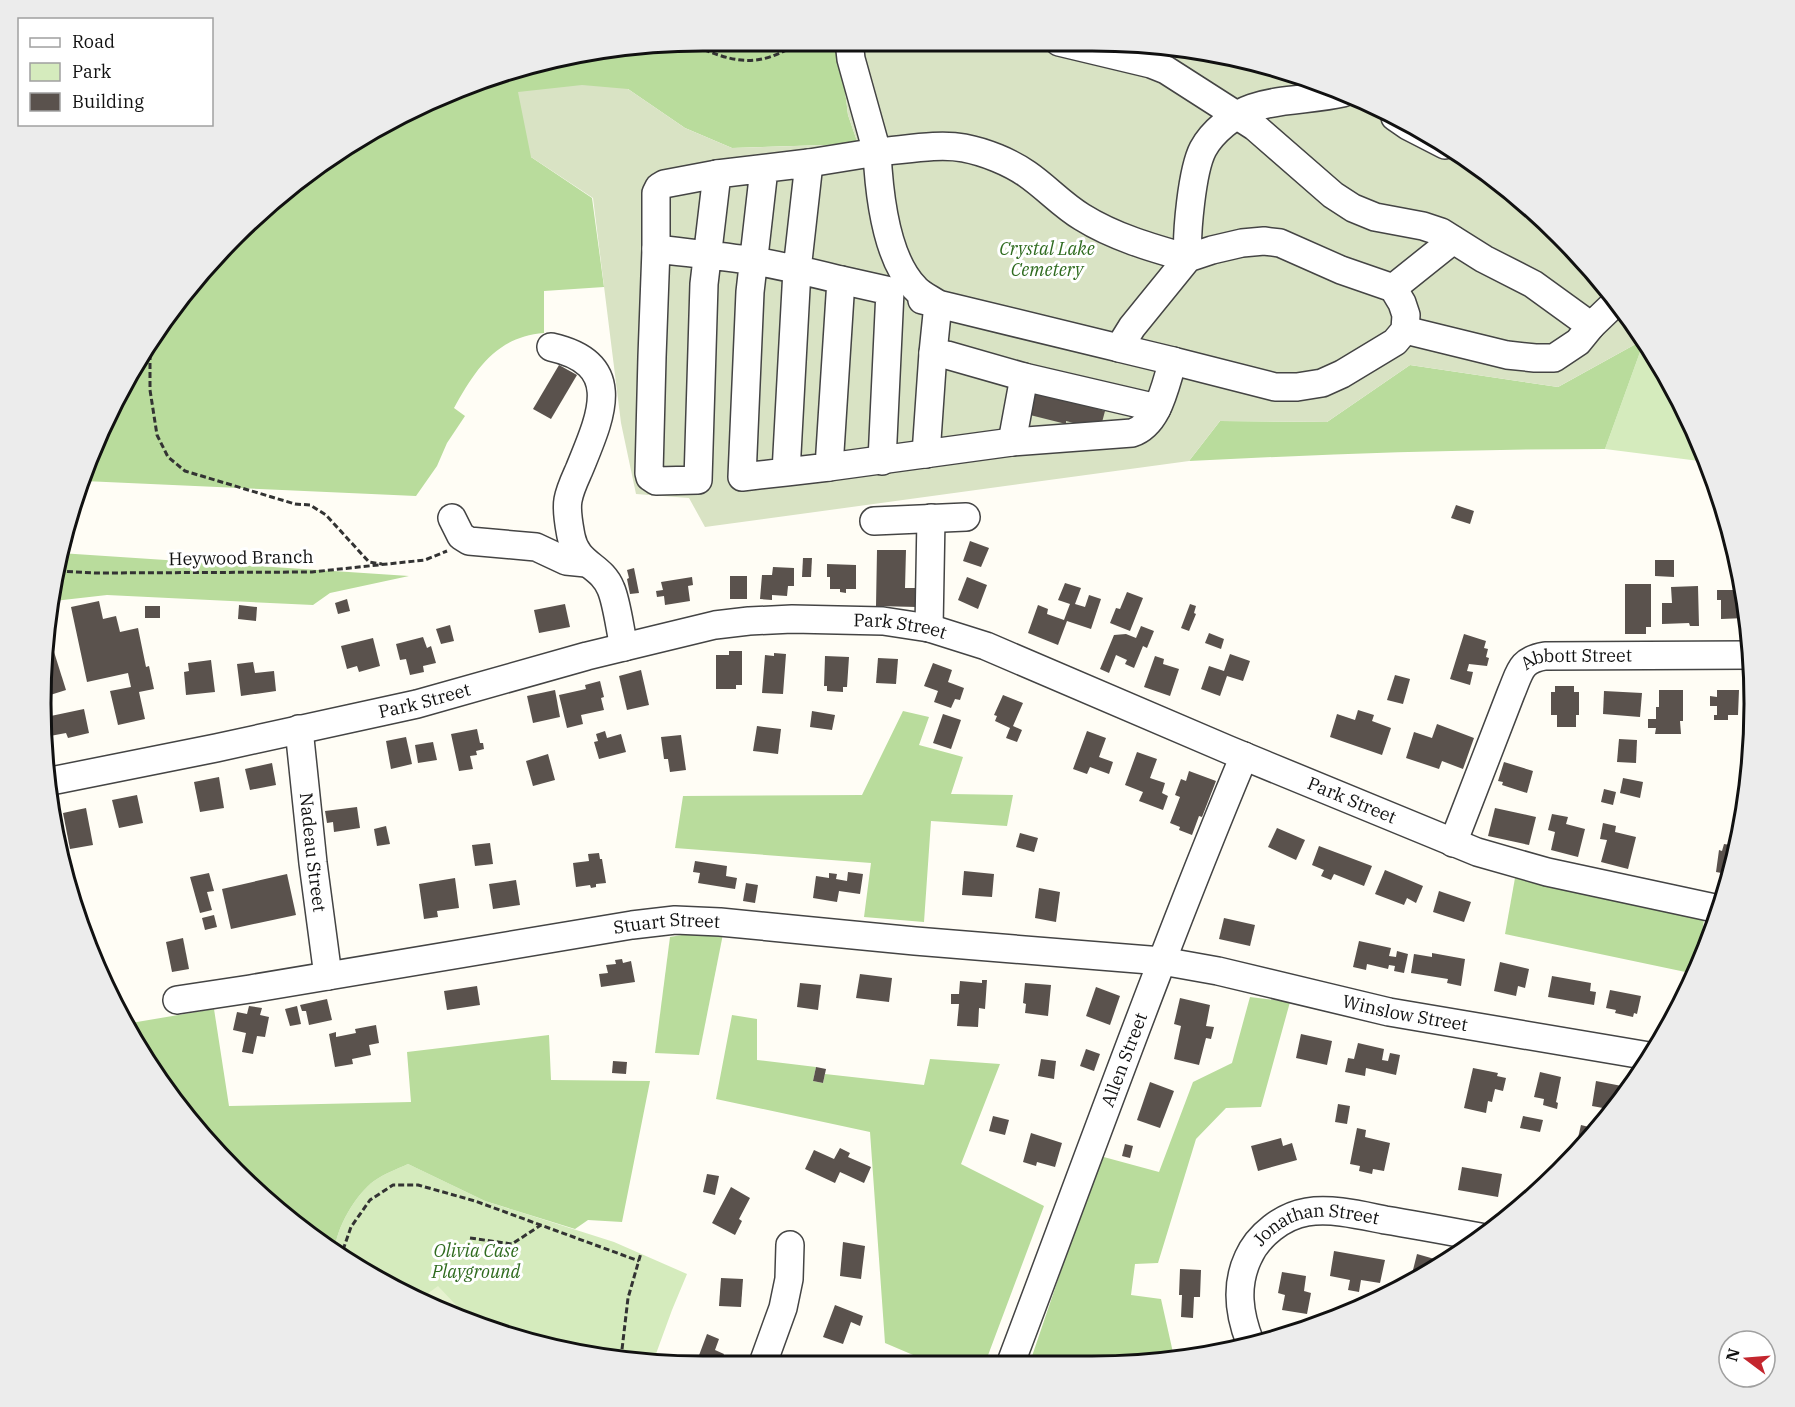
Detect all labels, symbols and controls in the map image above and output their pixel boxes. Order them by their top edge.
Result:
legend [18,18,213,126]
text: Road [72,30,115,53]
text: Park [72,60,112,83]
text: Building [72,90,144,113]
park label: Crystal Lake Cemetery [999,237,1095,281]
street label: Heywood Branch [168,545,314,570]
street label: Park Street [853,608,950,644]
street label: Abbott Street [1516,644,1632,675]
street label: Park Street [376,677,473,723]
street label: Park Street [1304,771,1400,829]
street label: Nadeau Street [295,791,331,913]
street label: Stuart Street [612,907,721,939]
street label: Winslow Street [1340,989,1470,1036]
street label: Allen Street [1096,1009,1152,1110]
street label: Jonathan Street [1247,1199,1381,1251]
park label: Olivia Case Playground [431,1239,520,1283]
north arrow [1717,1329,1777,1389]
text: N [1721,1346,1744,1364]

